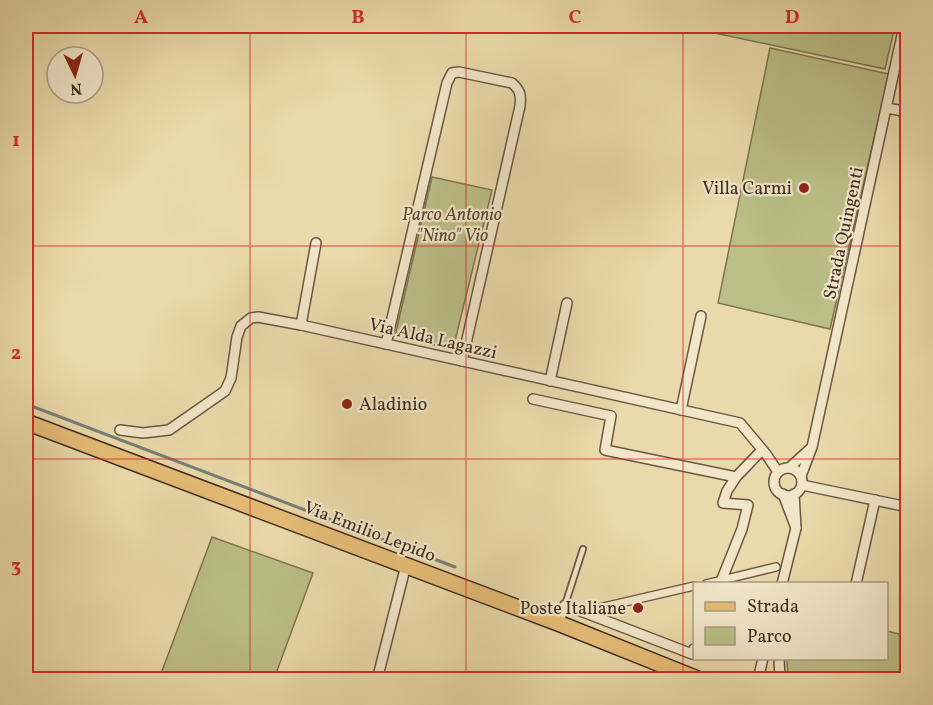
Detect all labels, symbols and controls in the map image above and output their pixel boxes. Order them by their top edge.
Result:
text: A [134,4,148,32]
text: B [351,4,365,32]
text: C [569,4,582,32]
text: D [785,4,799,32]
north arrow [45,45,105,105]
text: N [69,76,83,99]
text: 1 [12,127,20,155]
street label: Strada Quingenti [818,165,871,302]
place label: Villa Carmi [702,177,792,202]
marker: Villa Carmi [797,181,811,195]
park label: Parco Antonio "Nino" Vio [402,203,502,249]
street label: Via Alda Lagazzi [366,313,499,366]
text: 2 [11,340,21,368]
place label: Aladinio [359,393,427,418]
marker: Aladinio [340,397,354,411]
street label: Via Emilio Lepido [300,496,439,569]
text: 3 [11,553,21,581]
legend [693,582,888,660]
text: Strada [747,595,799,620]
place label: Poste Italiane [520,597,626,622]
marker: Poste Italiane [631,601,645,615]
text: Parco [747,625,792,650]

